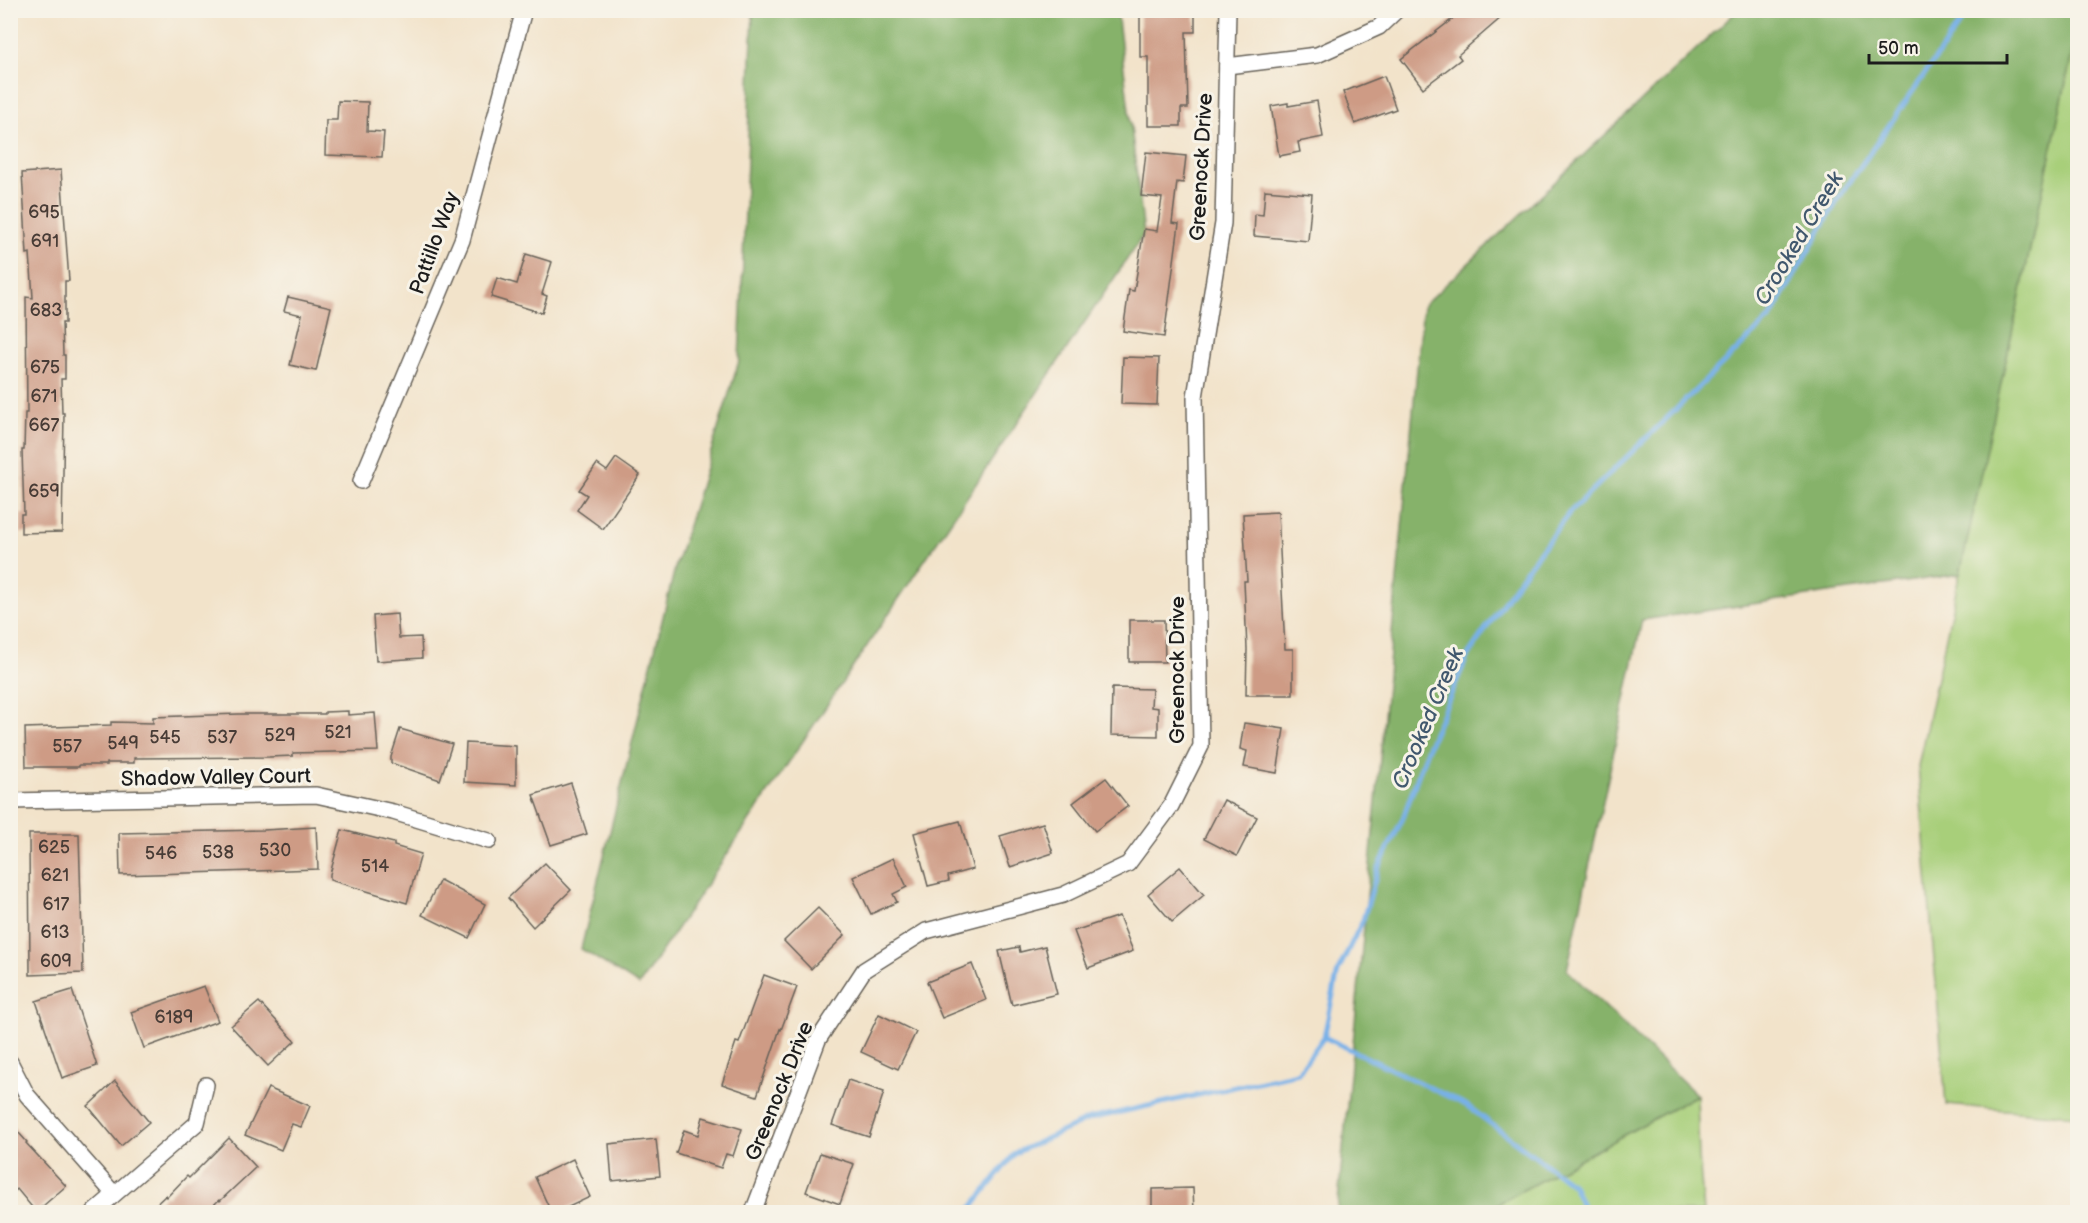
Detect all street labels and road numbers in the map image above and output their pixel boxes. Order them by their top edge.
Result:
street label: Greenock Drive [1185,92,1218,242]
street label: Pattillo Way [404,188,465,298]
street label: Greenock Drive [1165,596,1190,744]
street label: Shadow Valley Court [121,763,312,792]
street label: Greenock Drive [740,1018,819,1165]

